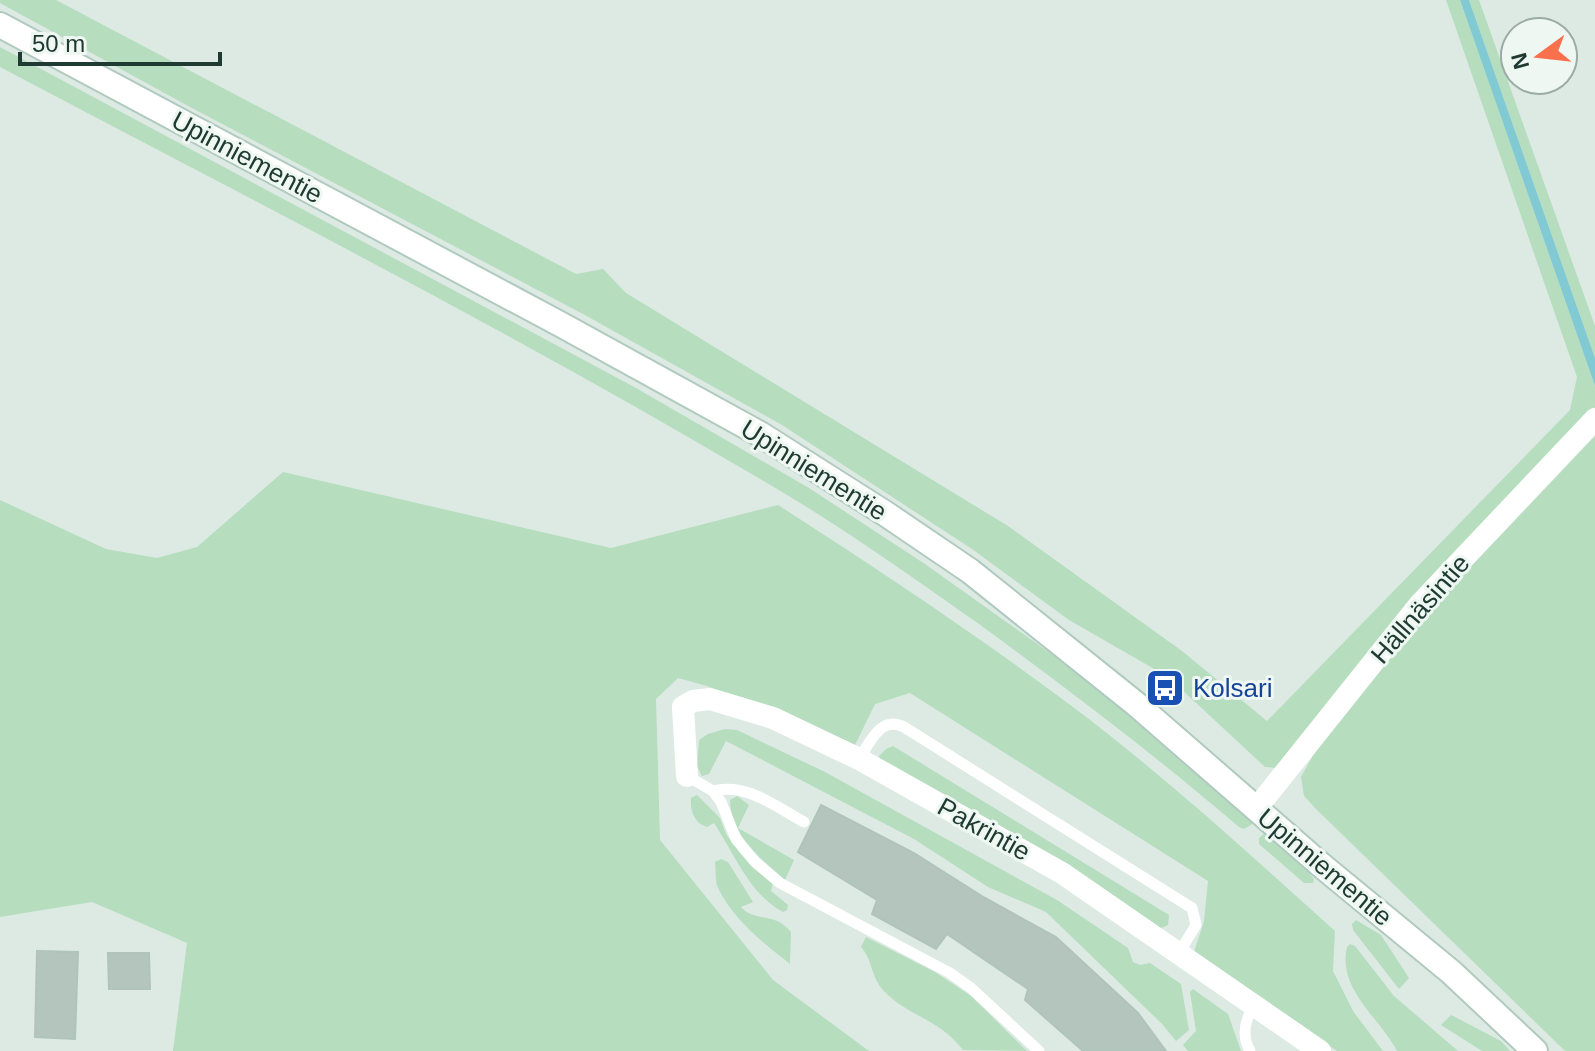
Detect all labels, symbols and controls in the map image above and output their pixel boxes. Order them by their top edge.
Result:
scale bar [20,16,220,66]
north arrow [1499,16,1579,96]
text: 50 m [32,30,85,57]
text: N [1506,50,1534,72]
street label: Upinniementie [167,105,327,209]
street label: Upinniementie [736,413,892,527]
street label: Hällnäsintie [1365,548,1475,670]
bus stop icon: Kolsari [1144,667,1186,709]
place label: Kolsari [1193,673,1272,703]
street label: Pakrintie [932,791,1036,867]
street label: Upinniementie [1252,802,1398,932]

